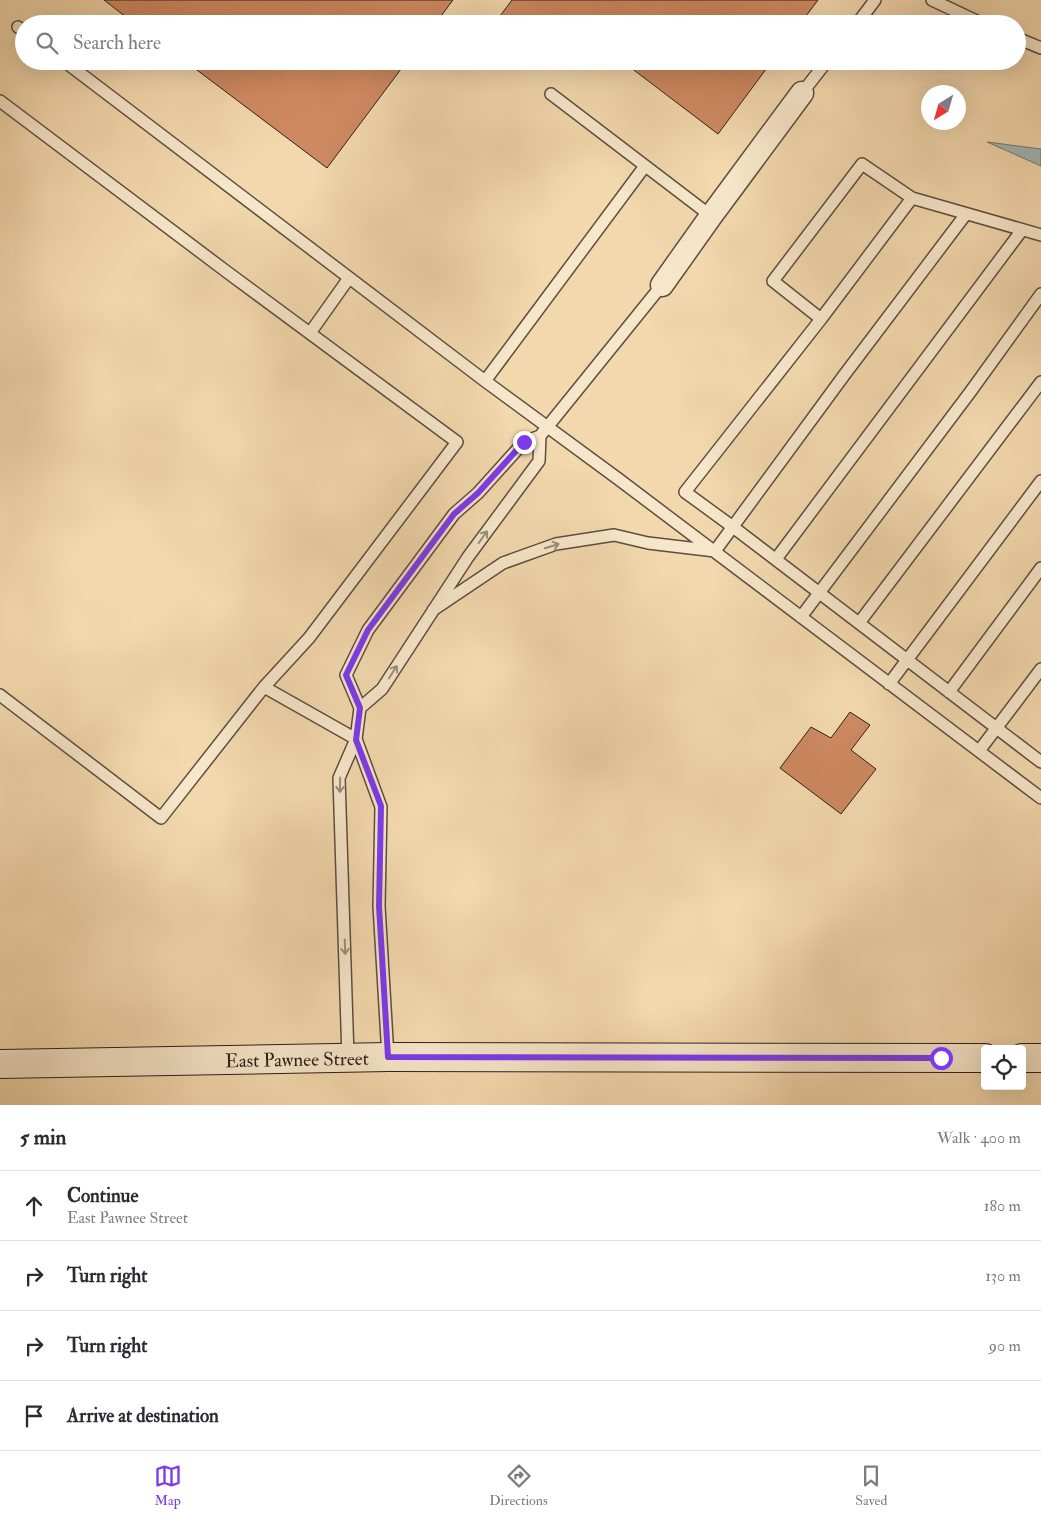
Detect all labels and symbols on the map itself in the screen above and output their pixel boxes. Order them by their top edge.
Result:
north arrow [921,85,966,130]
route end [513,431,536,454]
one-way arrow [478,530,488,544]
one-way arrow [544,540,560,550]
one-way arrow [388,666,398,680]
one-way arrow [335,776,345,792]
one-way arrow [340,939,349,955]
street label: East Pawnee Street [225,1047,369,1073]
route start [930,1047,953,1070]

